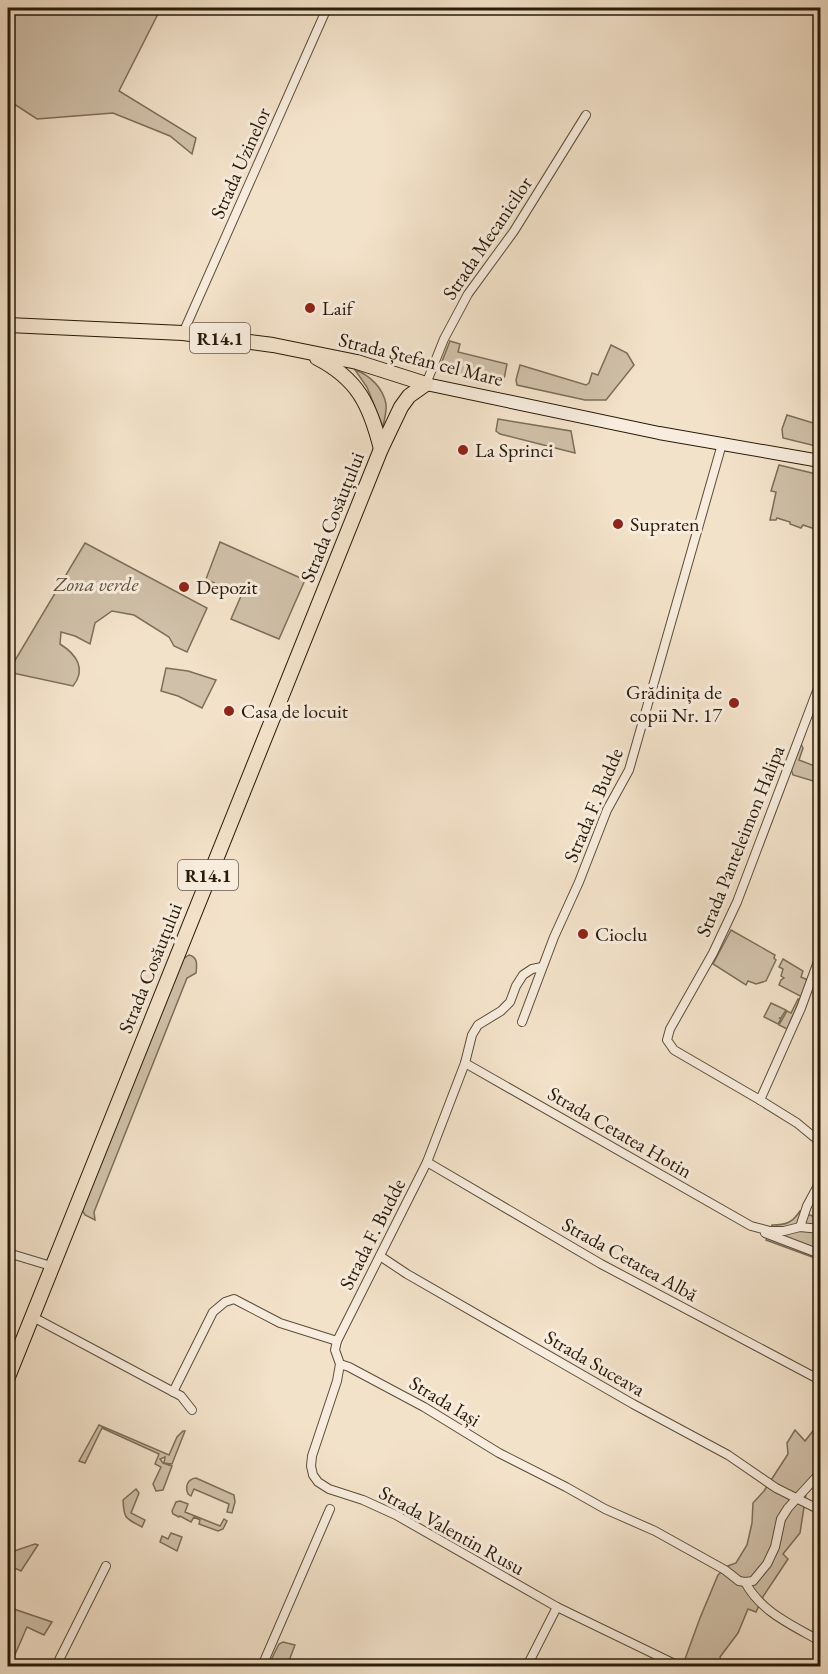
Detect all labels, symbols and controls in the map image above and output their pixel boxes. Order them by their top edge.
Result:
street label: Strada Uzinelor [204,103,276,223]
street label: Strada Mecanicilor [436,171,538,305]
place label: Laif [322,295,356,321]
marker: Laif [303,301,317,315]
road number: R14.1 [190,323,250,353]
street label: Strada Ștefan cel Mare [336,326,506,392]
place label: La Sprinci [475,437,554,463]
marker: La Sprinci [456,443,470,457]
street label: Strada Cosăuțului [294,448,370,586]
place label: Supraten [630,511,700,537]
marker: Supraten [611,517,625,531]
park label: Zona verde [53,571,138,597]
place label: Depozit [196,574,258,600]
marker: Depozit [177,580,191,594]
place label: Grădinița de copii Nr. 17 [626,679,722,728]
marker: Grădinița de copii Nr. 17 [727,696,741,710]
place label: Casa de locuit [241,698,349,724]
marker: Casa de locuit [222,704,236,718]
street label: Strada Panteleimon Halipa [690,741,790,941]
street label: Strada F. Budde [557,744,629,866]
road number: R14.1 [178,860,238,890]
street label: Strada Cosăuțului [112,899,188,1037]
place label: Cioclu [595,921,648,947]
marker: Cioclu [576,927,590,941]
street label: Strada Cetatea Hotin [543,1080,697,1184]
street label: Strada F. Budde [333,1174,411,1294]
street label: Strada Cetatea Albă [558,1211,702,1307]
street label: Strada Suceava [540,1324,650,1402]
street label: Strada Iași [405,1370,485,1432]
street label: Strada Valentin Rusu [375,1479,530,1581]

